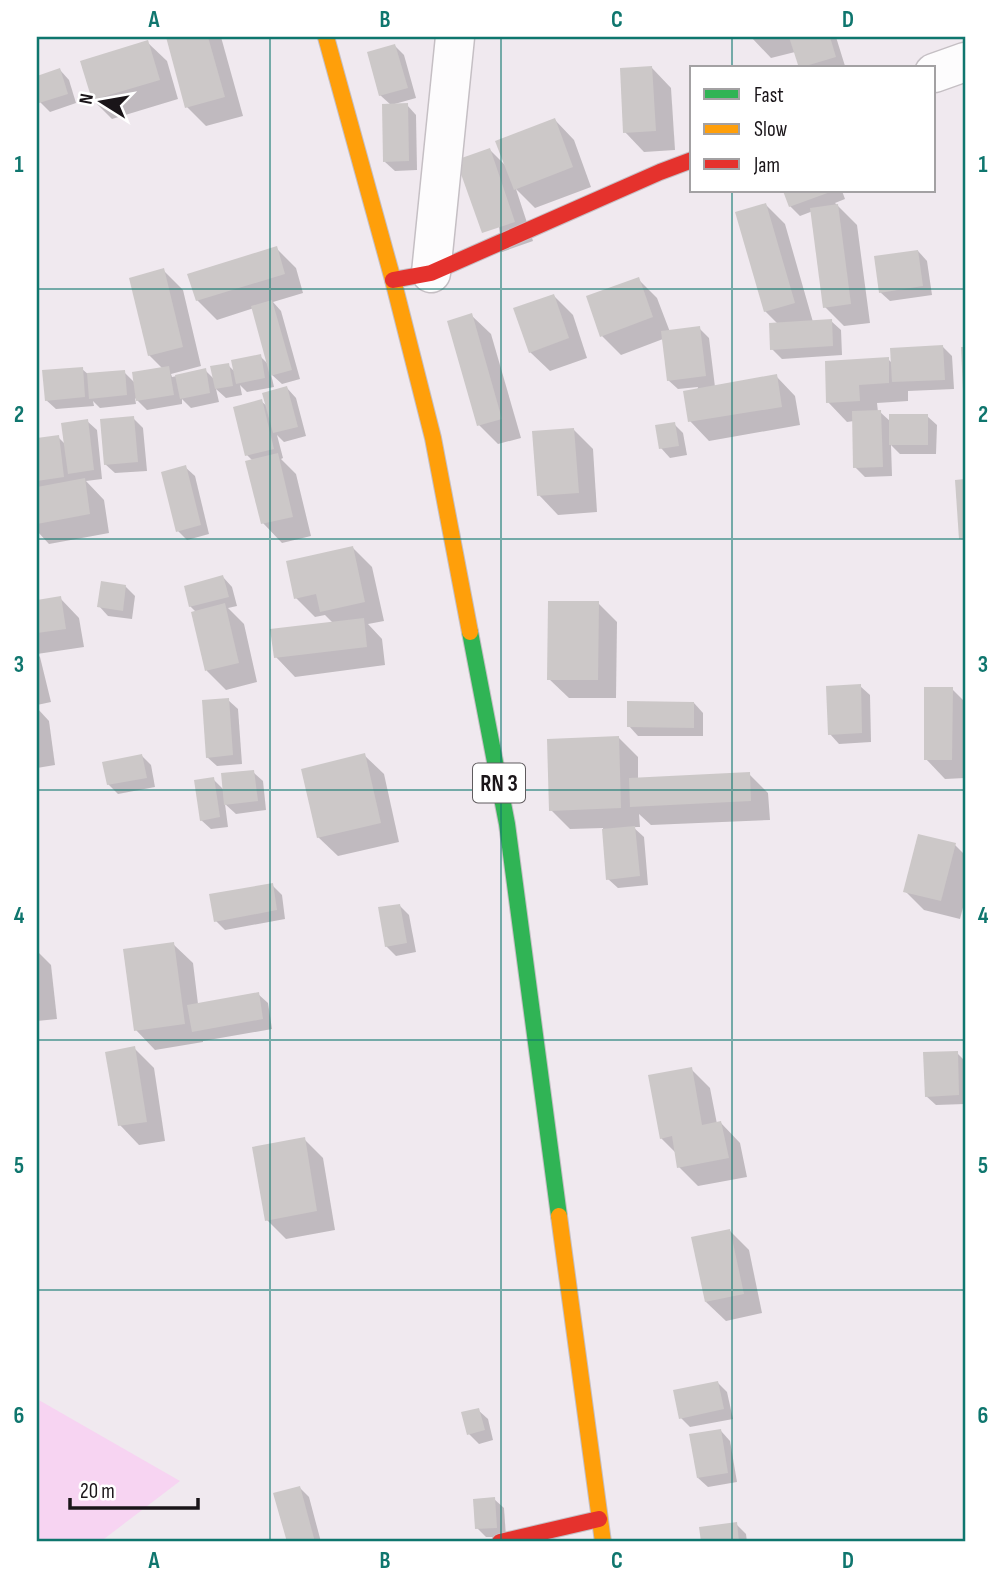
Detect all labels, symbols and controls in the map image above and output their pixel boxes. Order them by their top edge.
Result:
text: A [148,6,161,34]
text: B [380,6,391,34]
text: C [611,6,623,34]
text: D [842,6,854,34]
north arrow [66,66,136,136]
legend [690,66,936,192]
text: Fast [754,83,784,108]
text: N [75,92,99,106]
text: Slow [754,117,788,142]
text: 1 [14,151,24,179]
text: 1 [978,151,988,179]
text: Jam [753,153,780,178]
text: 2 [14,401,24,429]
text: 2 [978,401,988,429]
text: 3 [14,651,24,679]
text: 3 [978,651,988,679]
road number: RN 3 [473,764,525,803]
text: 4 [14,902,25,930]
text: 4 [978,902,989,930]
text: 5 [14,1152,24,1180]
text: 5 [978,1152,988,1180]
text: 6 [14,1402,24,1430]
text: 6 [978,1402,988,1430]
scale bar [70,1467,198,1511]
text: 20 m [80,1479,115,1504]
text: A [148,1547,161,1575]
text: B [380,1547,391,1575]
text: C [611,1547,623,1575]
text: D [842,1547,854,1575]

